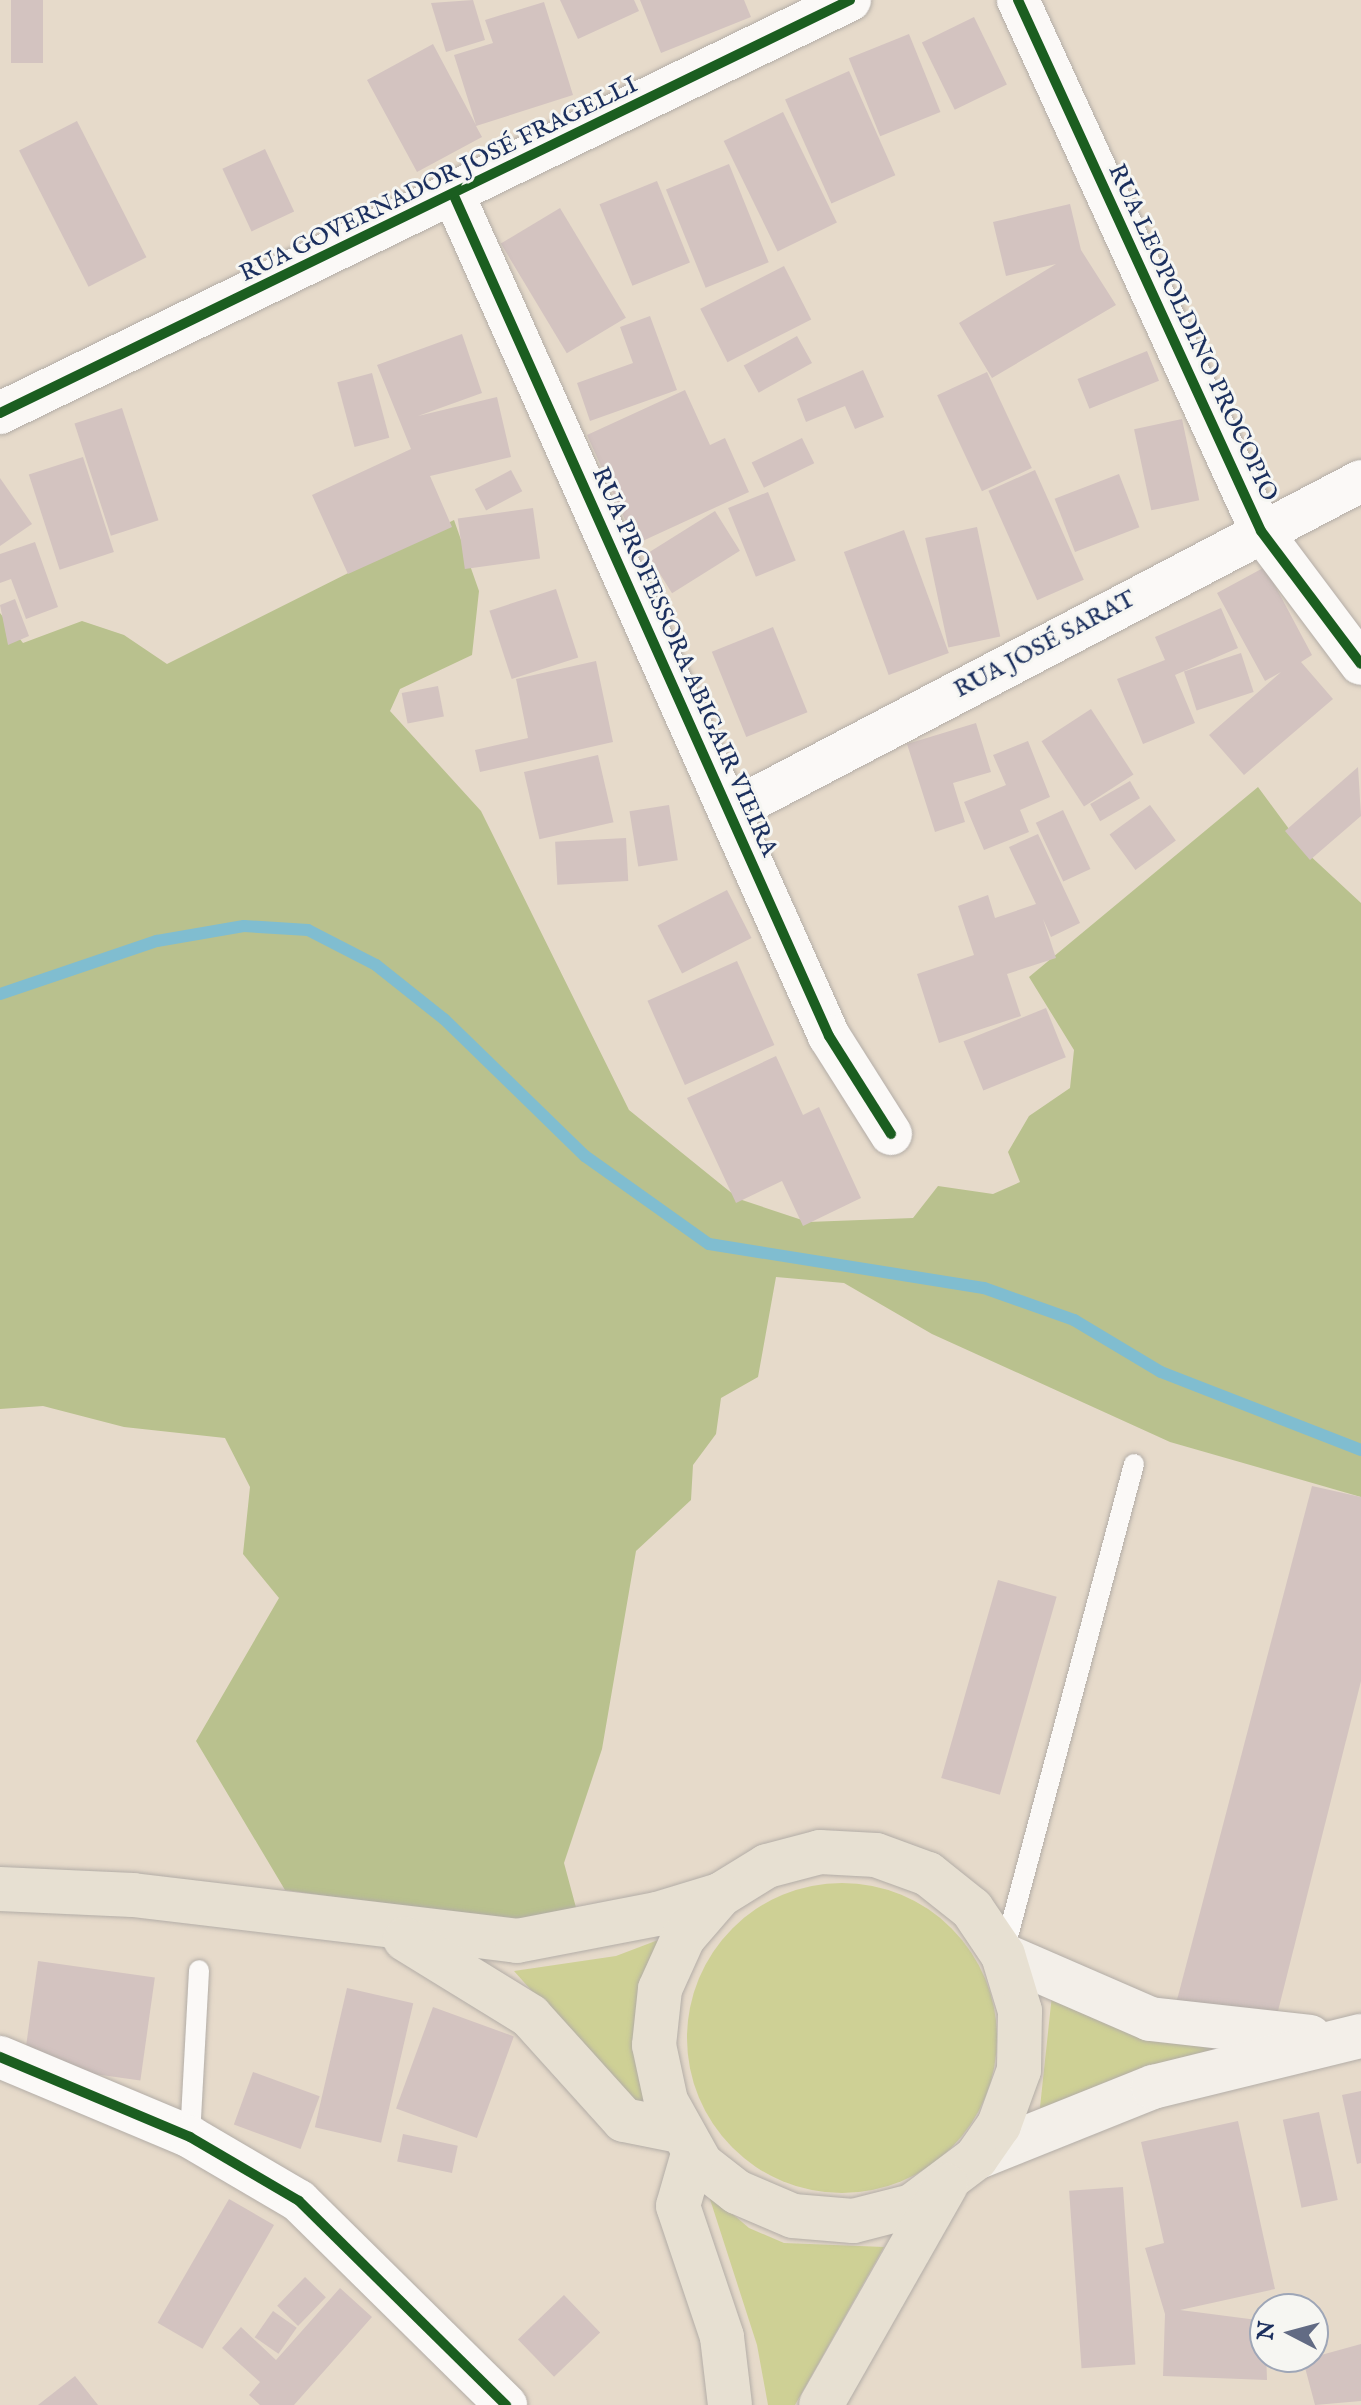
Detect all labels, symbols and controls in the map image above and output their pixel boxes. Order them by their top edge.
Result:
street label: RUA GOVERNADOR JOSÉ FRAGELLI [235,71,643,289]
street label: RUA LEOPOLDINO PROCOPIO [1101,160,1283,506]
street label: RUA PROFESSORA ABIGAIR VIEIRA [585,463,783,861]
street label: RUA JOSÉ SARAT [949,585,1141,705]
north arrow [1249,2293,1329,2373]
text: N [1252,2320,1282,2342]

